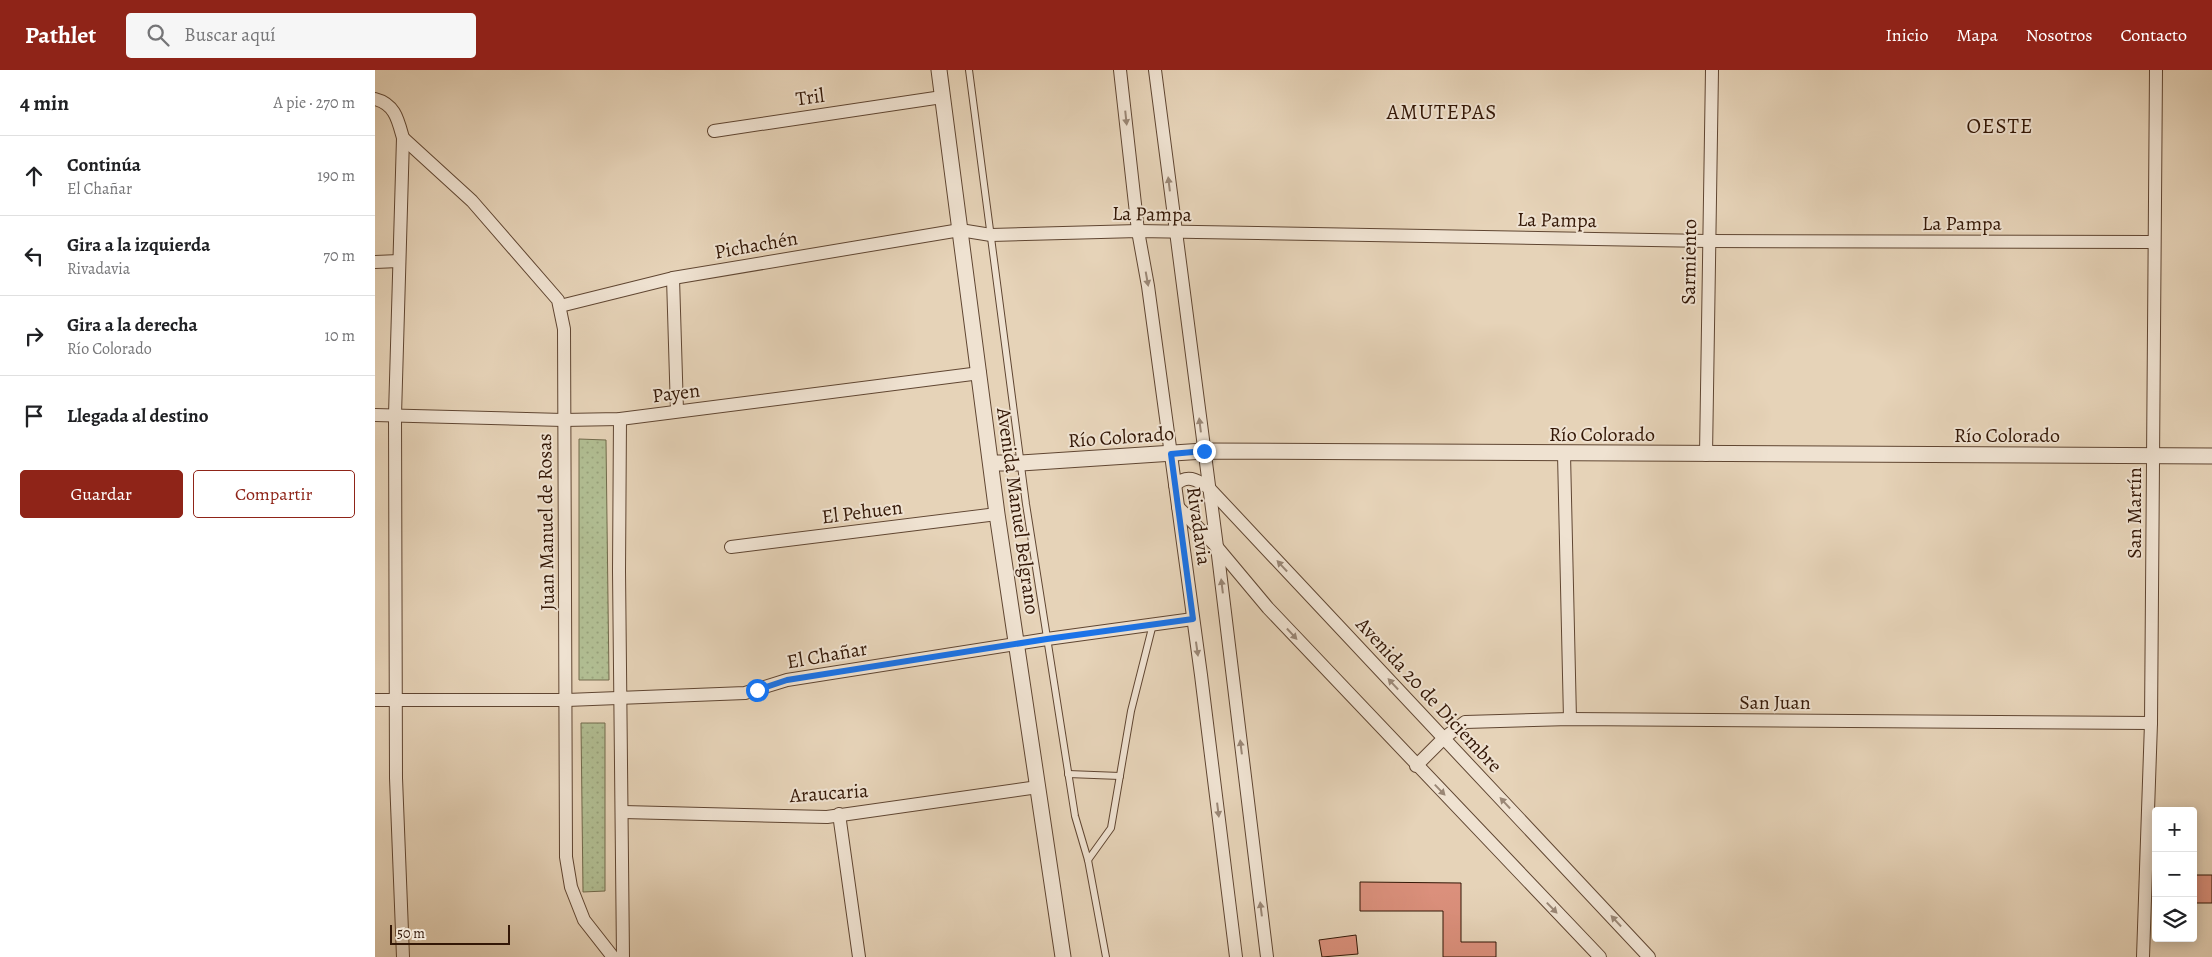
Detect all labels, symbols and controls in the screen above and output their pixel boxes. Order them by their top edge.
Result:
search box [126,13,476,58]
text: Pathlet [25,19,96,51]
icon: search [144,21,172,49]
text: Buscar aquí [184,22,276,48]
text: Inicio [1885,23,1928,47]
text: Mapa [1956,23,1998,47]
text: Nosotros [2026,23,2092,47]
text: Contacto [2120,23,2187,47]
street label: Tril [794,82,826,112]
text: 4 min [20,89,69,117]
text: A pie · 270 m [274,92,355,114]
district label: AMUTEPAS [1386,98,1497,126]
one-way arrow [1122,111,1130,127]
district label: OESTE [1967,112,2033,140]
text: Continúa [67,152,141,178]
icon: ahead [20,162,48,190]
text: 190 m [317,165,355,187]
one-way arrow [1165,176,1173,192]
text: El Chañar [67,178,132,200]
street label: La Pampa [1112,200,1193,228]
street label: La Pampa [1517,206,1598,234]
street label: La Pampa [1922,210,2003,237]
street label: Sarmiento [1675,219,1703,305]
street label: Pichachén [712,224,800,266]
text: Gira a la izquierda [67,232,210,258]
icon: left [20,242,48,270]
text: 70 m [323,245,355,267]
text: Rivadavia [67,258,130,280]
one-way arrow [1143,272,1151,288]
text: Gira a la derecha [67,312,198,338]
icon: right [20,322,48,350]
text: 10 m [325,325,355,347]
text: Río Colorado [67,338,152,360]
street label: Payen [650,377,702,409]
icon: arrive [20,402,48,430]
text: Llegada al destino [67,403,209,429]
street label: Avenida Manuel Belgrano [990,405,1046,616]
one-way arrow [1196,417,1204,433]
street label: Río Colorado [1067,420,1175,454]
street label: Río Colorado [1549,421,1655,448]
street label: Río Colorado [1954,422,2060,449]
street label: Juan Manuel de Rosas [531,433,561,611]
route end [1193,440,1216,463]
street label: San Martín [2121,467,2148,559]
button: Guardar [20,470,183,518]
button: Compartir [193,470,355,518]
street label: Rivadavia [1180,485,1218,568]
street label: El Pehuen [820,494,904,530]
one-way arrow [1276,560,1288,572]
one-way arrow [1218,578,1226,594]
street label: Avenida 20 de Diciembre [1349,611,1508,779]
one-way arrow [1286,628,1298,640]
street label: El Chañar [785,635,870,675]
one-way arrow [1193,641,1201,657]
route start [746,679,769,702]
one-way arrow [1387,679,1399,691]
street label: San Juan [1739,689,1811,716]
one-way arrow [1237,739,1245,755]
street label: Araucaria [788,777,870,809]
one-way arrow [1434,784,1446,796]
one-way arrow [1499,797,1511,809]
one-way arrow [1214,802,1222,818]
map controls [2152,807,2197,942]
button: + [2152,807,2197,852]
button: − [2152,852,2197,897]
button: layers [2152,897,2197,942]
one-way arrow [1257,900,1265,916]
one-way arrow [1546,901,1558,913]
one-way arrow [1610,916,1622,928]
scale bar [390,922,510,945]
text: 50 m [397,924,425,943]

